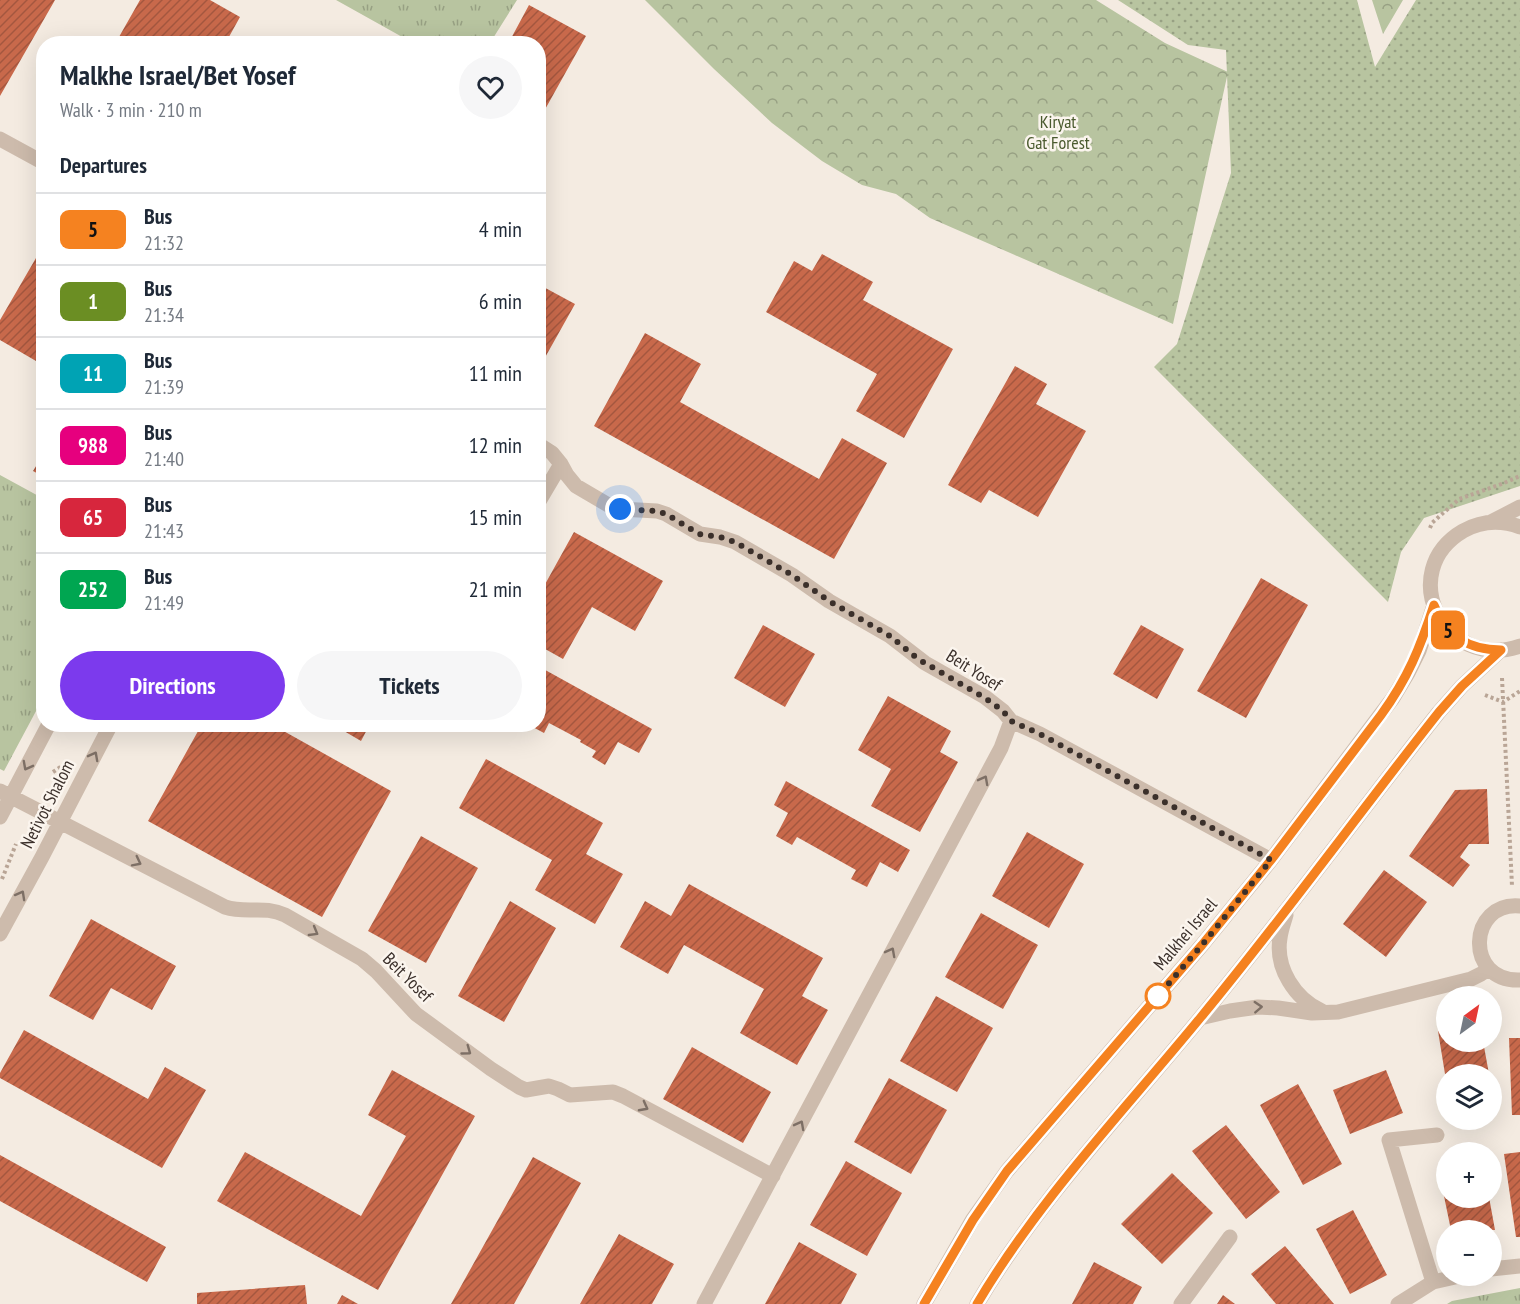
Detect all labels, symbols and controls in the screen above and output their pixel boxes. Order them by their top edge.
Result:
text: Malkhe Israel/Bet Yosef [60,56,296,93]
button: heart [459,56,522,119]
text: Walk · 3 min · 210 m [60,97,202,123]
park label: Kiryat Gat Forest [1026,110,1090,154]
text: Departures [60,151,147,179]
text: Bus [144,202,172,230]
text: 4 min [479,215,522,243]
text: 5 [88,216,98,243]
text: 21:32 [144,230,184,256]
text: Bus [144,274,172,302]
text: 6 min [479,287,522,315]
text: 1 [88,288,98,315]
text: 21:34 [144,302,184,328]
text: Bus [144,346,172,374]
text: 11 min [469,359,522,387]
text: 11 [83,360,103,387]
text: 21:39 [144,374,184,400]
text: Bus [144,418,172,446]
text: 12 min [469,431,522,459]
text: 988 [78,432,108,459]
text: 21:40 [144,446,184,472]
text: Bus [144,490,172,518]
your location [605,494,635,524]
text: 15 min [469,503,522,531]
text: 65 [83,504,103,531]
text: 21:43 [144,518,184,544]
text: Bus [144,562,172,590]
text: 21 min [469,575,522,603]
text: 252 [78,576,108,603]
text: 21:49 [144,590,184,616]
line badge: 5 [1428,610,1468,650]
text: 5 [1443,617,1453,644]
street label: Beit Yosef [942,644,1007,697]
button: Directions [60,651,285,720]
button: Tickets [297,651,522,720]
one-way arrow [87,752,98,762]
street label: Netivot Shalom [15,756,79,852]
one-way arrow [23,760,34,770]
one-way arrow [977,776,988,787]
one-way arrow [130,854,141,866]
one-way arrow [14,891,25,901]
street label: Malkhei Israel [1148,893,1222,975]
one-way arrow [308,925,319,936]
street label: Beit Yosef [378,947,439,1008]
one-way arrow [884,948,895,958]
unlabelled marker [1145,983,1171,1009]
north arrow [1436,986,1502,1052]
map controls [1436,986,1502,1286]
one-way arrow [1253,1001,1262,1014]
one-way arrow [460,1044,471,1055]
button: layers [1436,1064,1502,1130]
one-way arrow [638,1100,649,1111]
one-way arrow [793,1120,805,1131]
button: + [1436,1142,1502,1208]
button: − [1436,1220,1502,1286]

